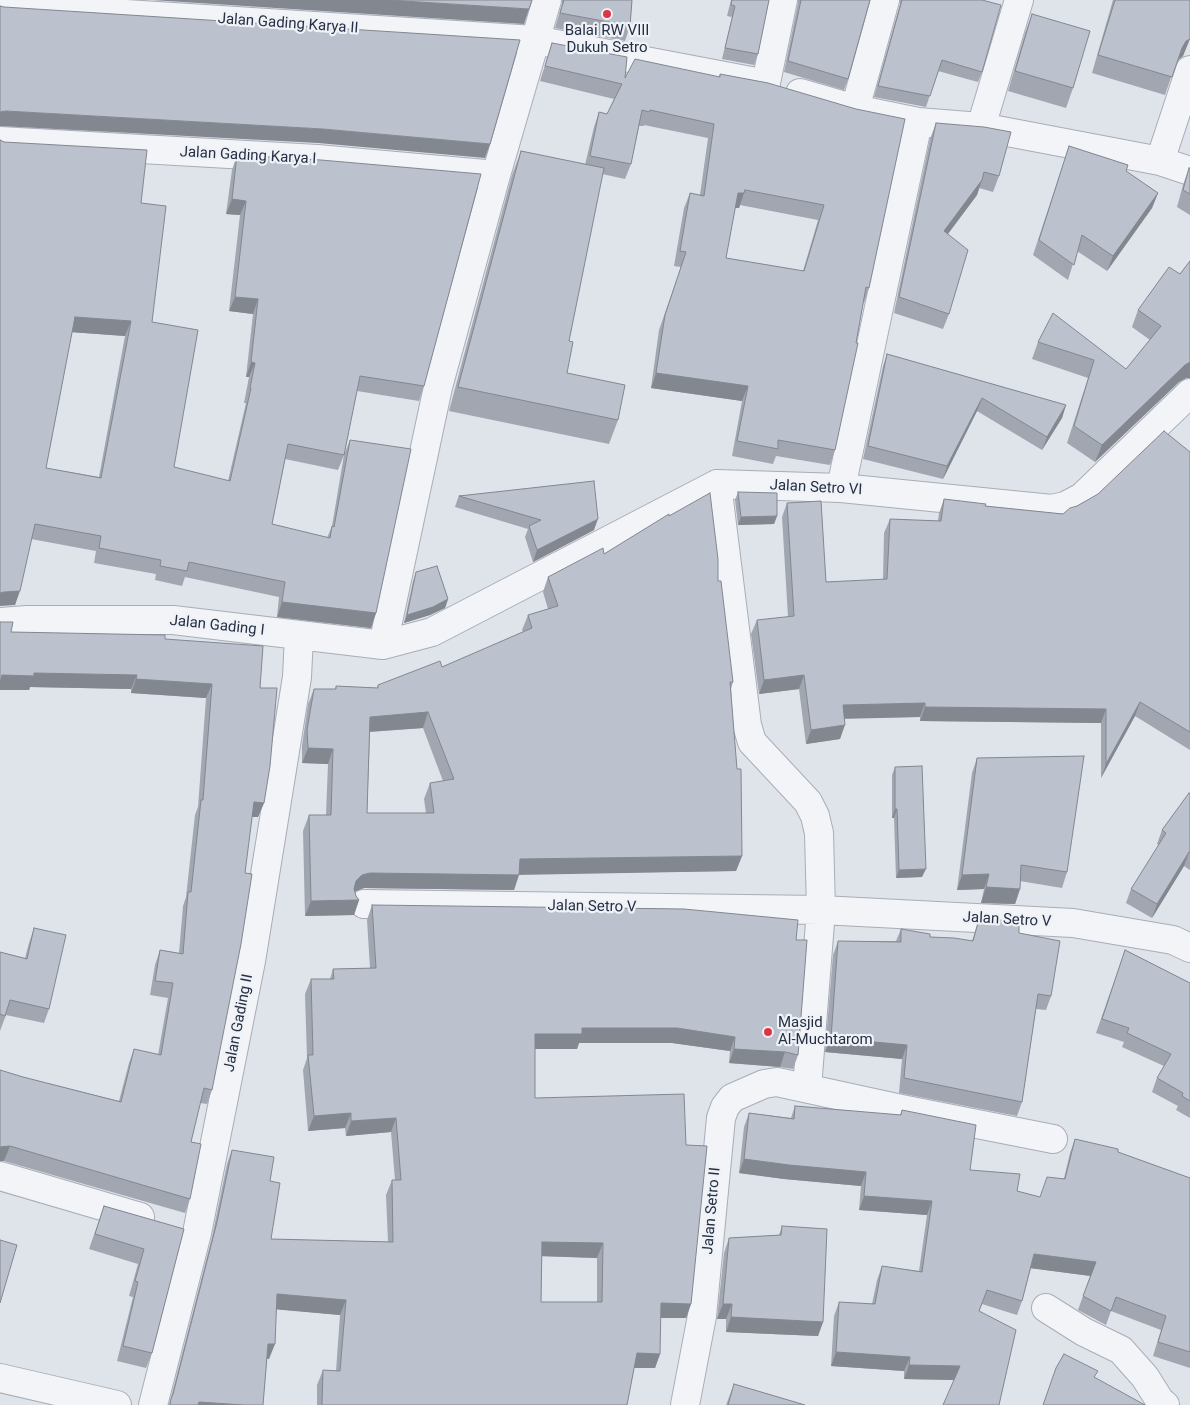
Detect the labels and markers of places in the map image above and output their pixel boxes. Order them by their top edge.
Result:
marker: Balai RW VIII Dukuh Setro [601,8,613,20]
place label: Balai RW VIII Dukuh Setro [565,22,649,57]
place label: Masjid Al-Muchtarom [778,1014,873,1049]
marker: Masjid Al-Muchtarom [762,1026,774,1038]

